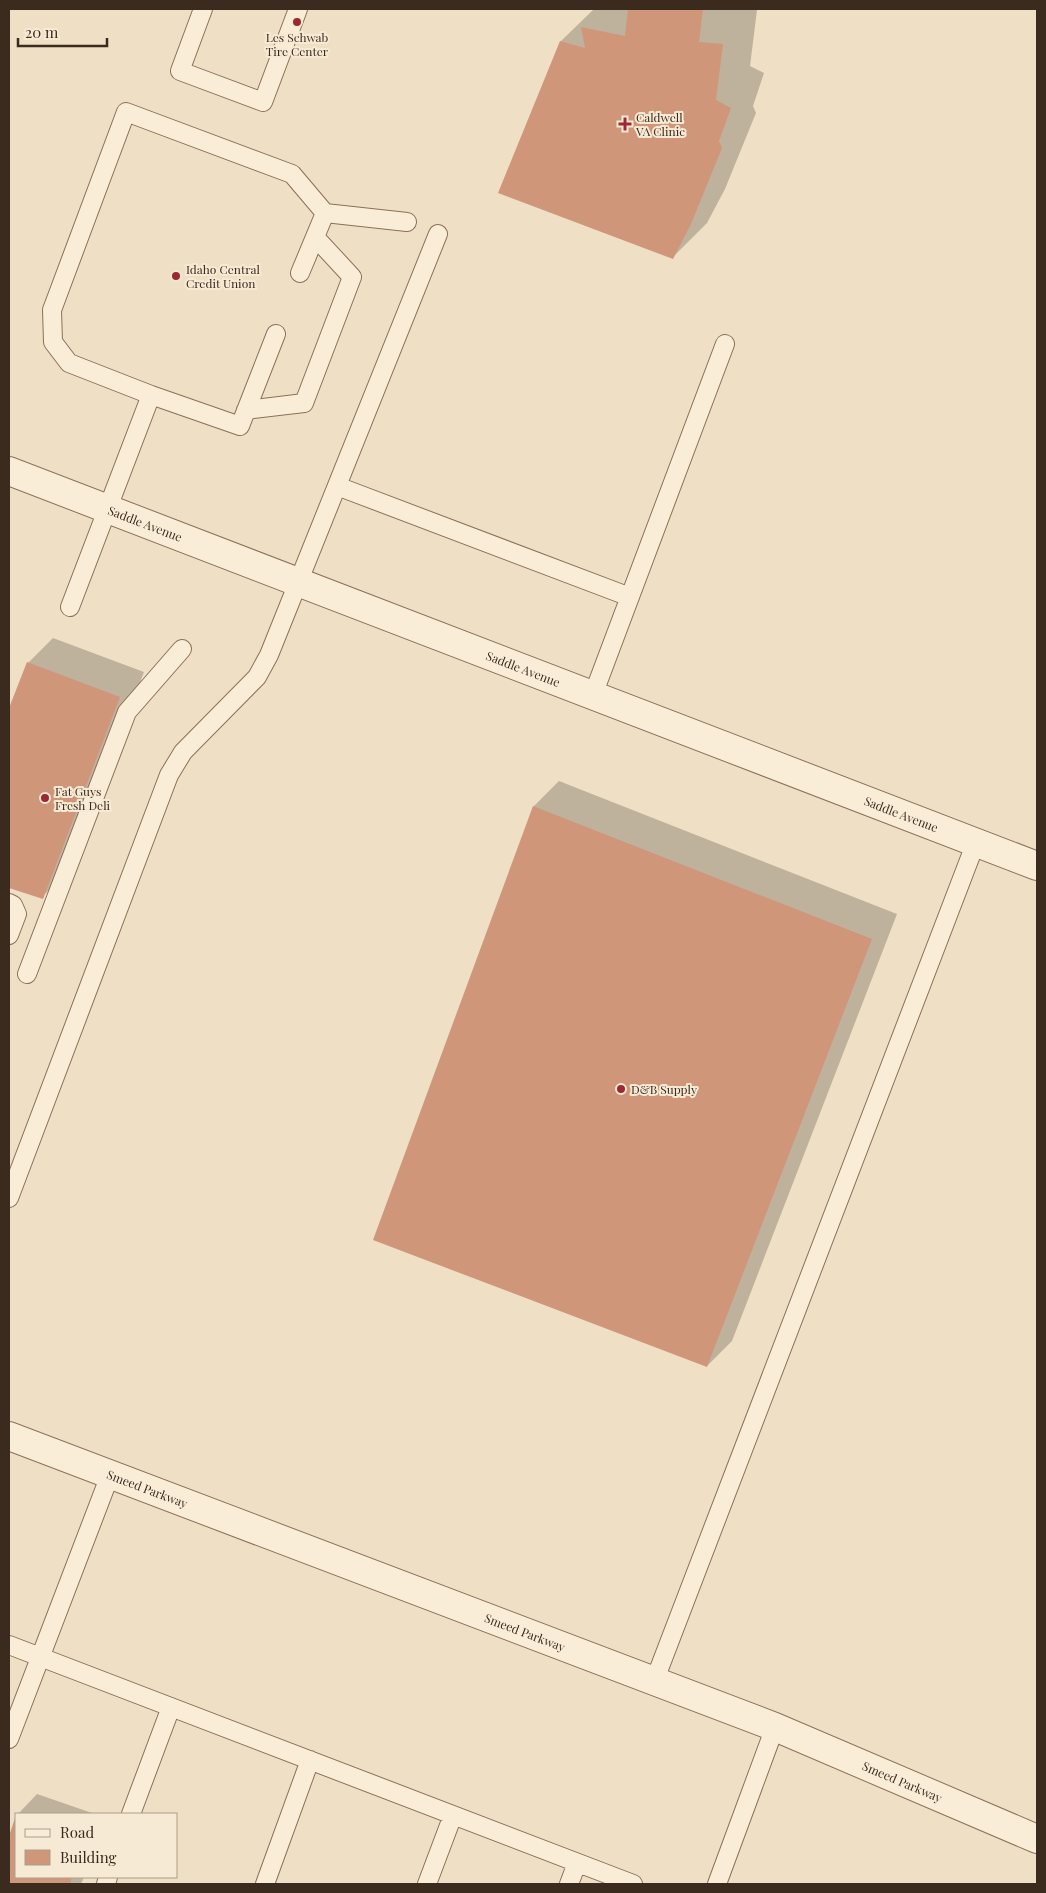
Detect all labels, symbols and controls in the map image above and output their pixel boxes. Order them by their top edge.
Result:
scale bar [18,15,106,47]
marker: Les Schwab Tire Center [291,16,303,28]
text: 20 m [25,22,59,42]
place label: Les Schwab Tire Center [266,29,329,59]
place label: Caldwell VA Clinic [635,109,685,139]
marker: Caldwell VA Clinic [618,117,632,131]
place label: Idaho Central Credit Union [186,261,260,291]
marker: Idaho Central Credit Union [170,270,182,282]
street label: Saddle Avenue [106,502,185,545]
street label: Saddle Avenue [484,647,563,690]
place label: Fat Guys Fresh Deli [55,783,111,813]
marker: Fat Guys Fresh Deli [39,792,51,804]
street label: Saddle Avenue [862,792,941,835]
place label: D&B Supply [631,1081,697,1097]
marker: D&B Supply [615,1083,627,1095]
street label: Smeed Parkway [105,1466,190,1511]
street label: Smeed Parkway [482,1609,568,1655]
street label: Smeed Parkway [860,1757,945,1806]
legend [15,1813,178,1878]
text: Road [60,1822,94,1842]
text: Building [60,1847,117,1867]

